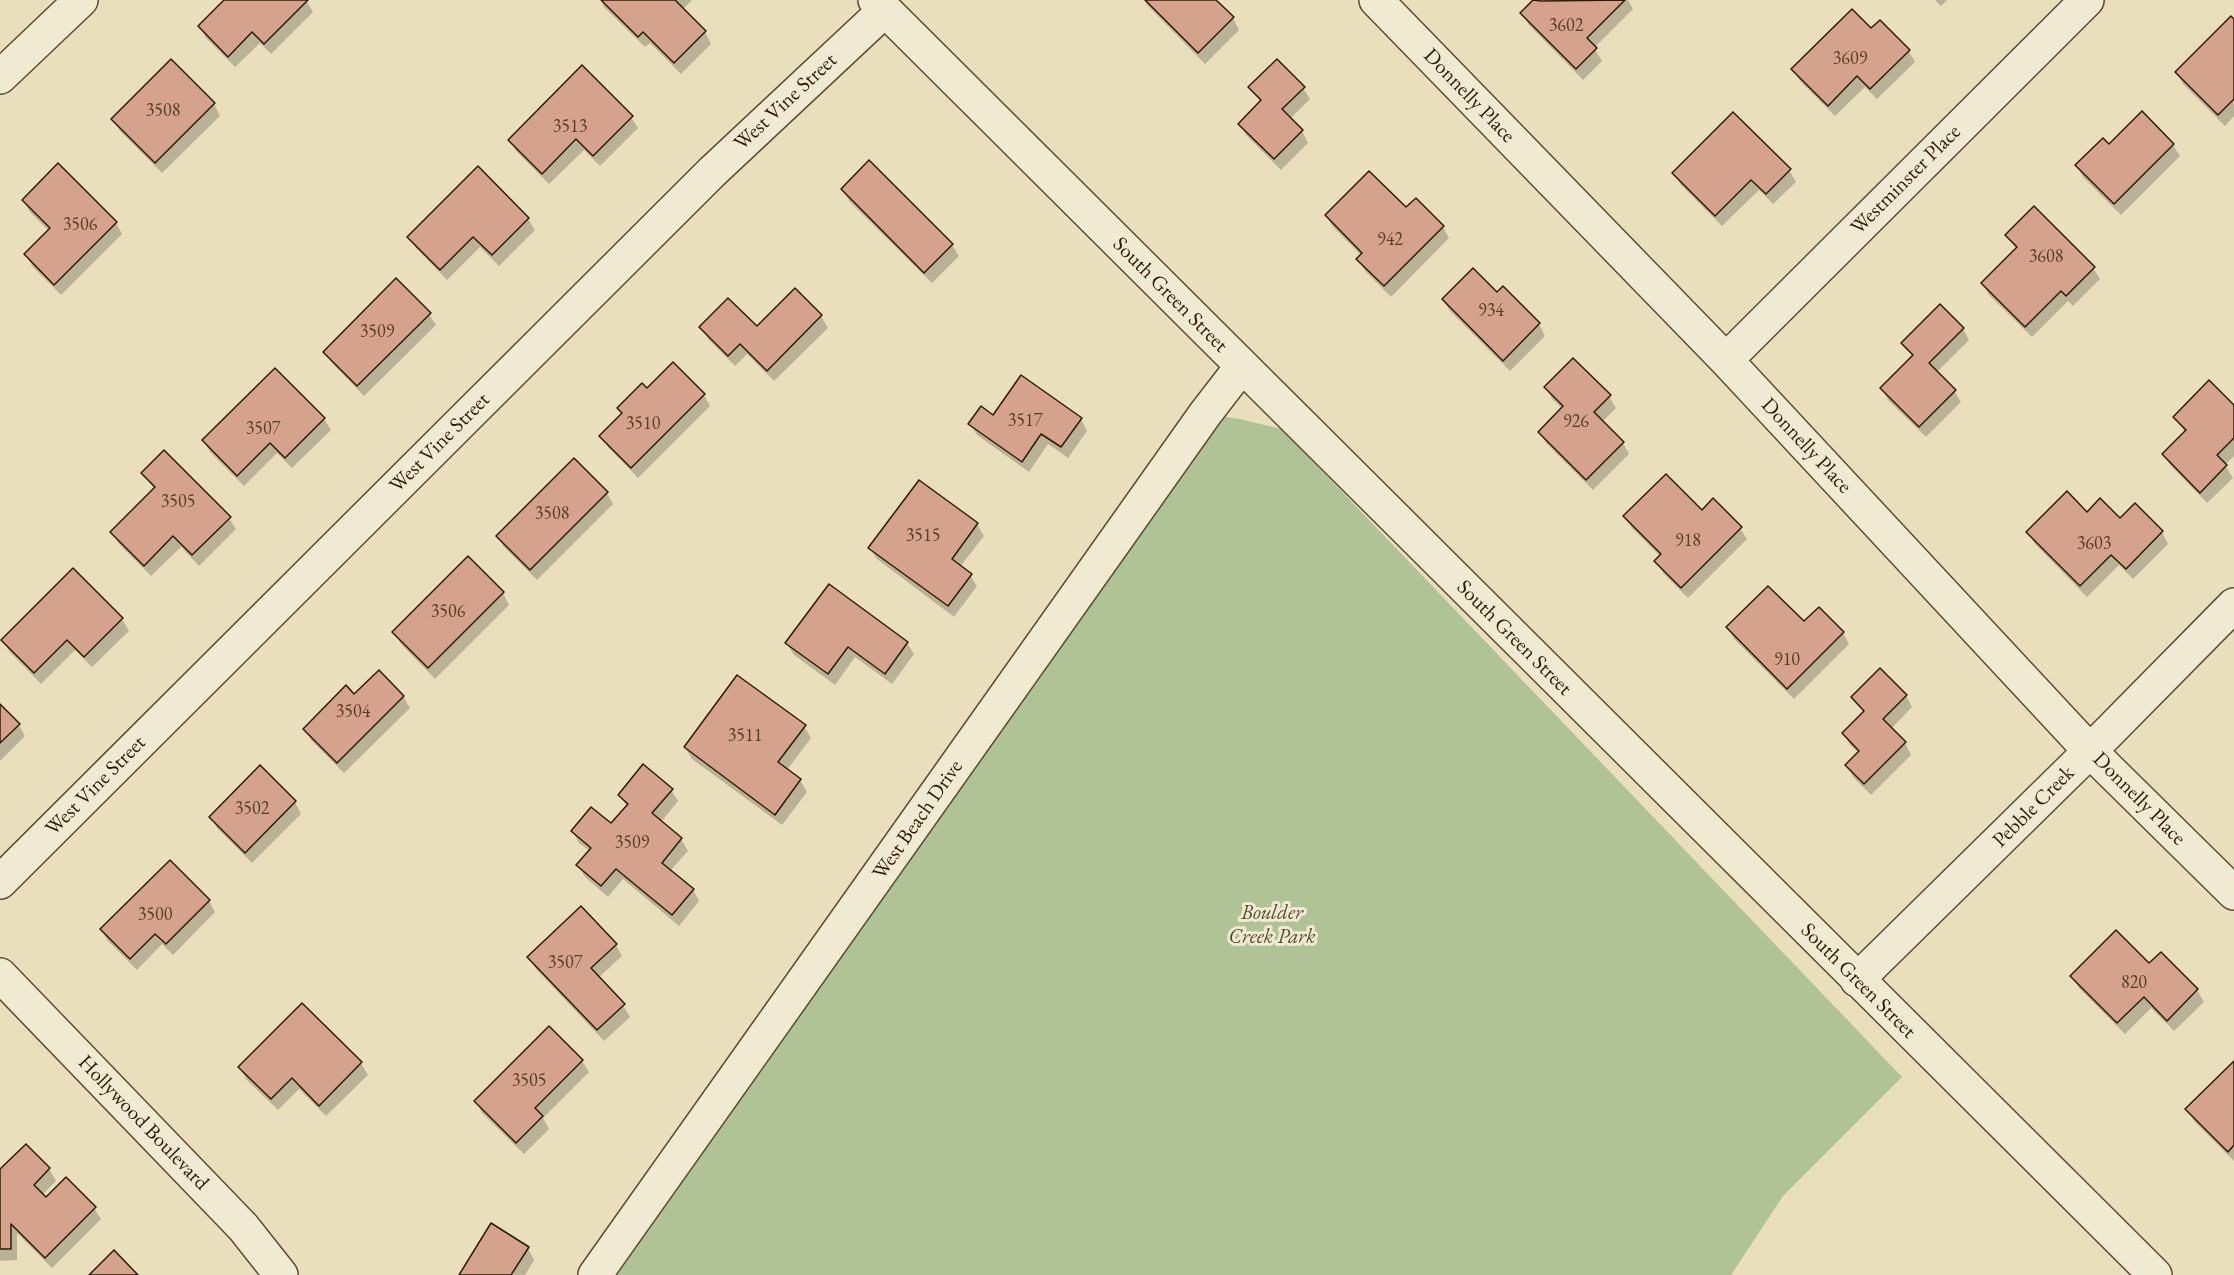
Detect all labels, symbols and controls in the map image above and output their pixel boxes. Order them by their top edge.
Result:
house number: 3602 [1549,15,1583,37]
street label: Donnelly Place [1418,44,1520,148]
street label: West Vine Street [729,48,843,156]
house number: 3609 [1833,48,1867,70]
house number: 3508 [146,100,180,122]
house number: 3513 [553,116,587,138]
street label: Westminster Place [1846,120,1966,240]
house number: 3506 [63,214,97,236]
house number: 942 [1377,229,1403,251]
street label: South Green Street [1107,232,1233,358]
house number: 3608 [2029,246,2063,268]
house number: 934 [1478,300,1504,322]
house number: 3509 [360,321,394,343]
street label: West Vine Street [385,388,495,498]
street label: Donnelly Place [1755,393,1857,499]
house number: 3517 [1008,410,1042,432]
house number: 926 [1563,411,1589,433]
house number: 3510 [626,413,660,435]
house number: 3507 [246,418,280,440]
house number: 3505 [161,491,195,513]
house number: 3508 [535,503,569,525]
house number: 3515 [906,525,940,547]
house number: 918 [1675,530,1701,552]
house number: 3603 [2077,533,2111,555]
street label: South Green Street [1451,575,1577,701]
house number: 3506 [431,601,465,623]
house number: 910 [1774,649,1800,671]
house number: 3504 [336,701,370,723]
house number: 3511 [728,725,762,747]
street label: West Vine Street [41,731,151,841]
street label: Donnelly Place [2087,747,2191,851]
street label: West Beach Drive [867,755,969,885]
street label: Pebble Creek [1988,761,2080,853]
house number: 3502 [235,798,269,820]
house number: 3509 [615,832,649,854]
park label: Boulder Creek Park [1228,900,1316,950]
house number: 3500 [138,904,172,926]
street label: South Green Street [1795,918,1921,1044]
house number: 3507 [548,952,582,974]
house number: 820 [2121,972,2147,994]
street label: Hollywood Boulevard [72,1050,214,1196]
house number: 3505 [512,1070,546,1092]

